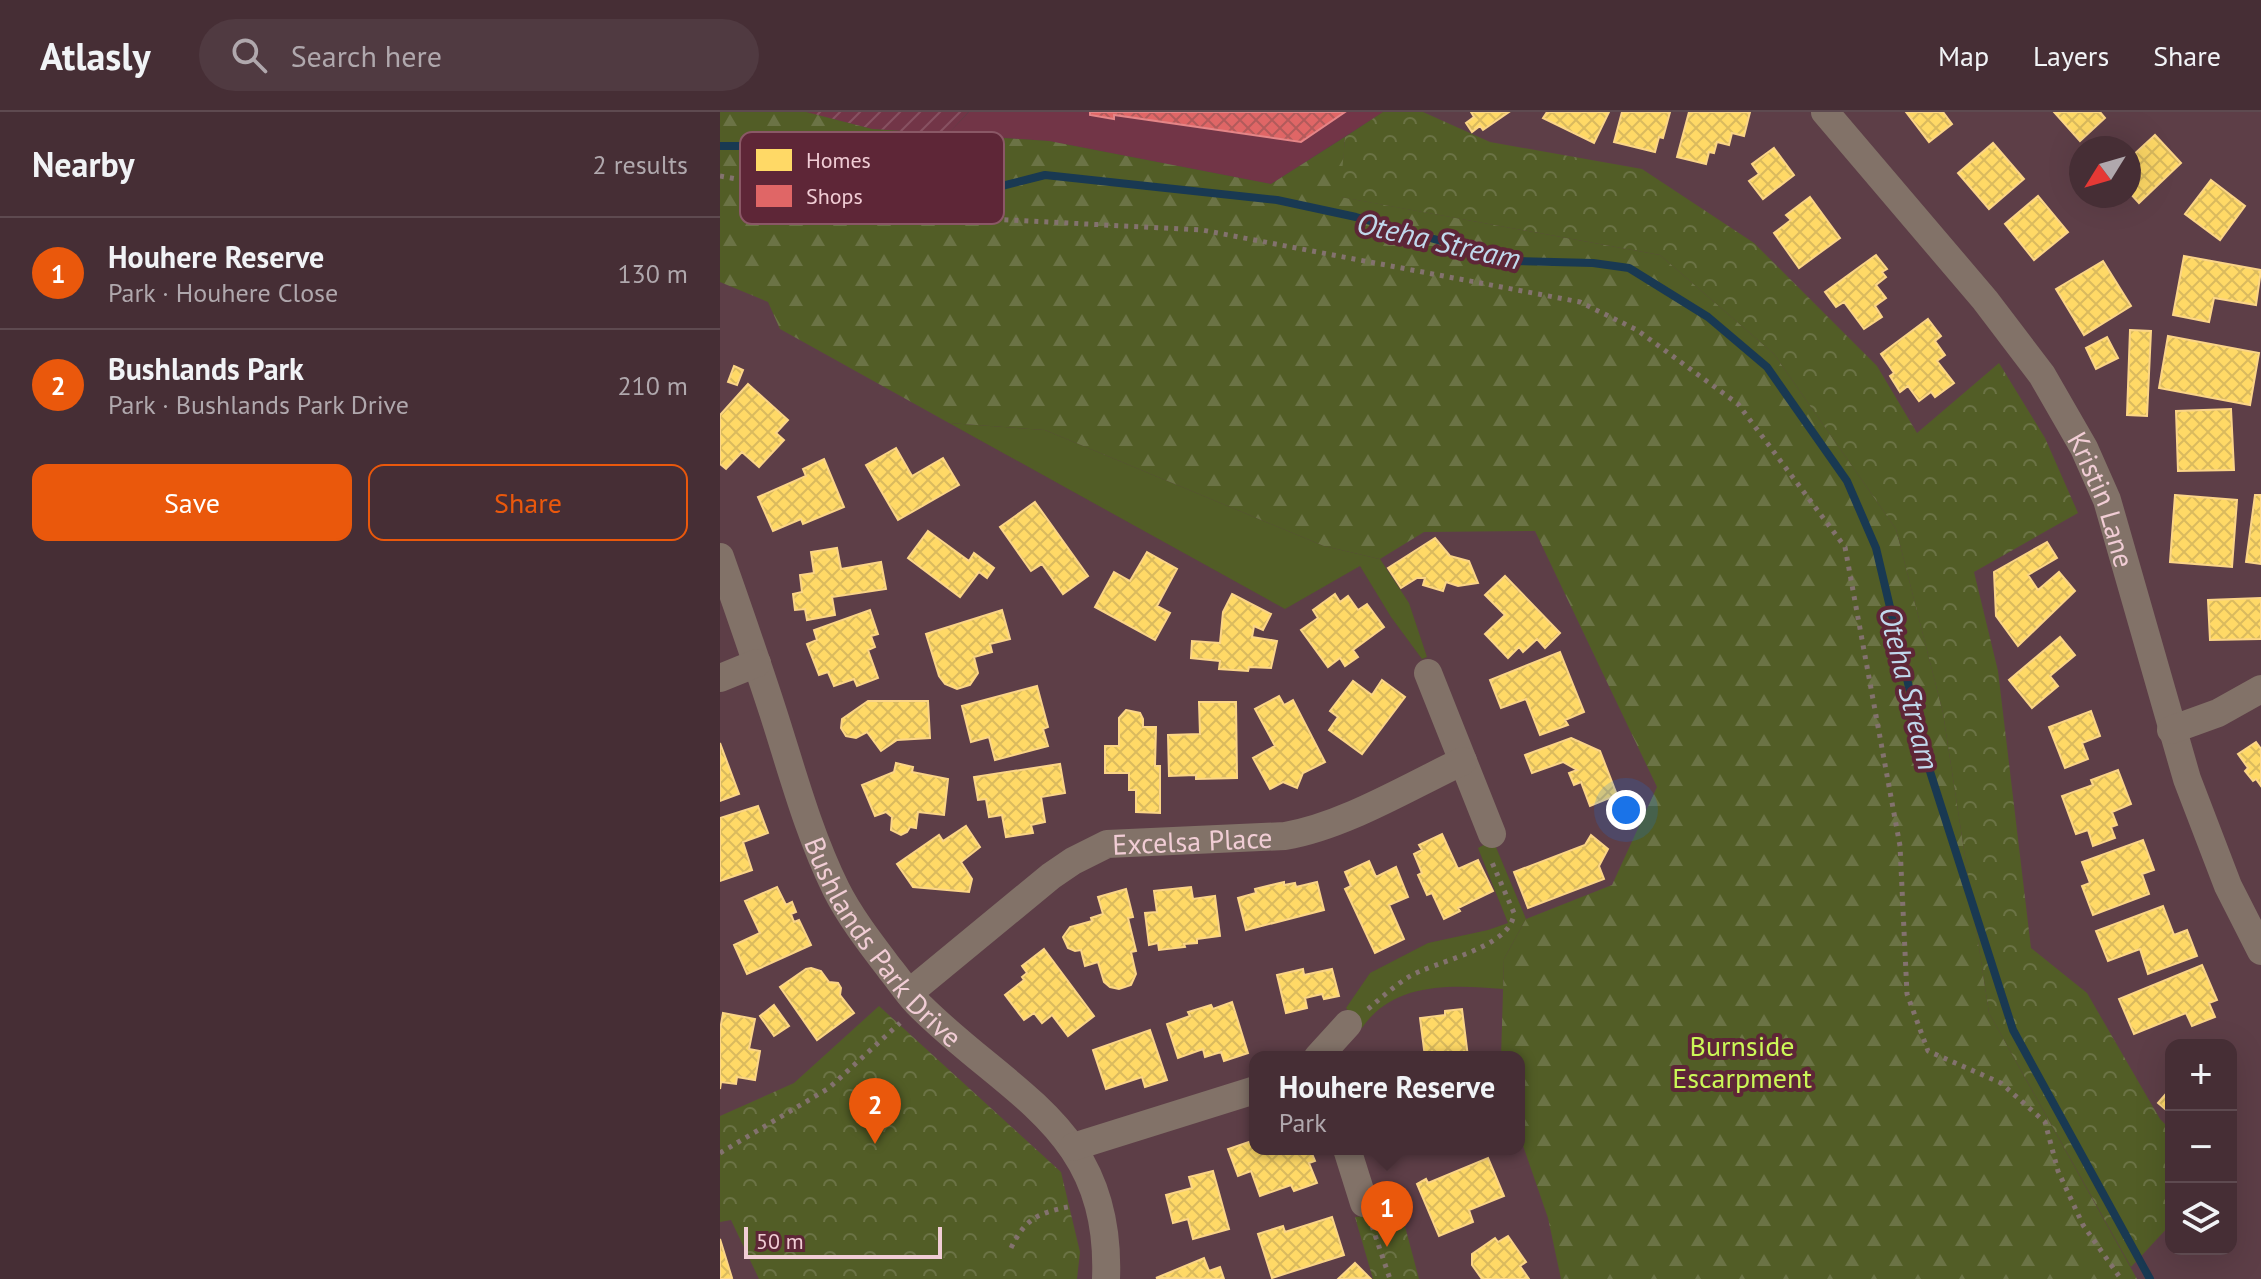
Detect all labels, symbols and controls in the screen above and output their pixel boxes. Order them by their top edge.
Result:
search box [199,19,759,91]
text: Atlasly [40,31,151,80]
icon: search [227,33,271,77]
text: Search here [291,36,442,75]
text: Map [1938,37,1989,74]
text: Layers [2033,37,2109,74]
text: Share [2153,37,2221,74]
legend [740,132,1004,224]
north arrow [2069,136,2141,208]
text: Nearby [32,142,134,186]
text: Homes [806,146,871,174]
text: 2 results [593,148,688,181]
text: Shops [806,182,863,210]
water label: Oteha Stream [1353,202,1525,278]
text: Houhere Reserve [108,237,324,276]
text: 1 [51,257,65,290]
text: 130 m [617,257,688,290]
text: Park · Houhere Close [108,276,338,309]
text: Bushlands Park [108,349,304,388]
text: 2 [51,369,65,402]
text: 210 m [617,369,688,402]
text: Park · Bushlands Park Drive [108,388,409,421]
street label: Kristin Lane [2060,425,2144,571]
button: Save [32,464,352,541]
button: Share [368,464,688,541]
water label: Oteha Stream [1871,602,1949,774]
your location [1606,790,1646,830]
street label: Excelsa Place [1111,818,1273,862]
street label: Bushlands Park Drive [797,831,970,1055]
park label: Burnside Escarpment [1672,1027,1812,1096]
map controls [2165,1039,2237,1255]
button: + [2165,1039,2237,1111]
popup [1249,1051,1525,1155]
text: Houhere Reserve [1279,1067,1495,1106]
pin: 2 [849,1078,901,1144]
text: Park [1279,1106,1327,1139]
button: − [2165,1111,2237,1183]
pin: 1 [1361,1181,1413,1247]
button: layers [2165,1183,2237,1255]
scale bar [744,1223,942,1259]
text: 50 m [756,1227,804,1255]

